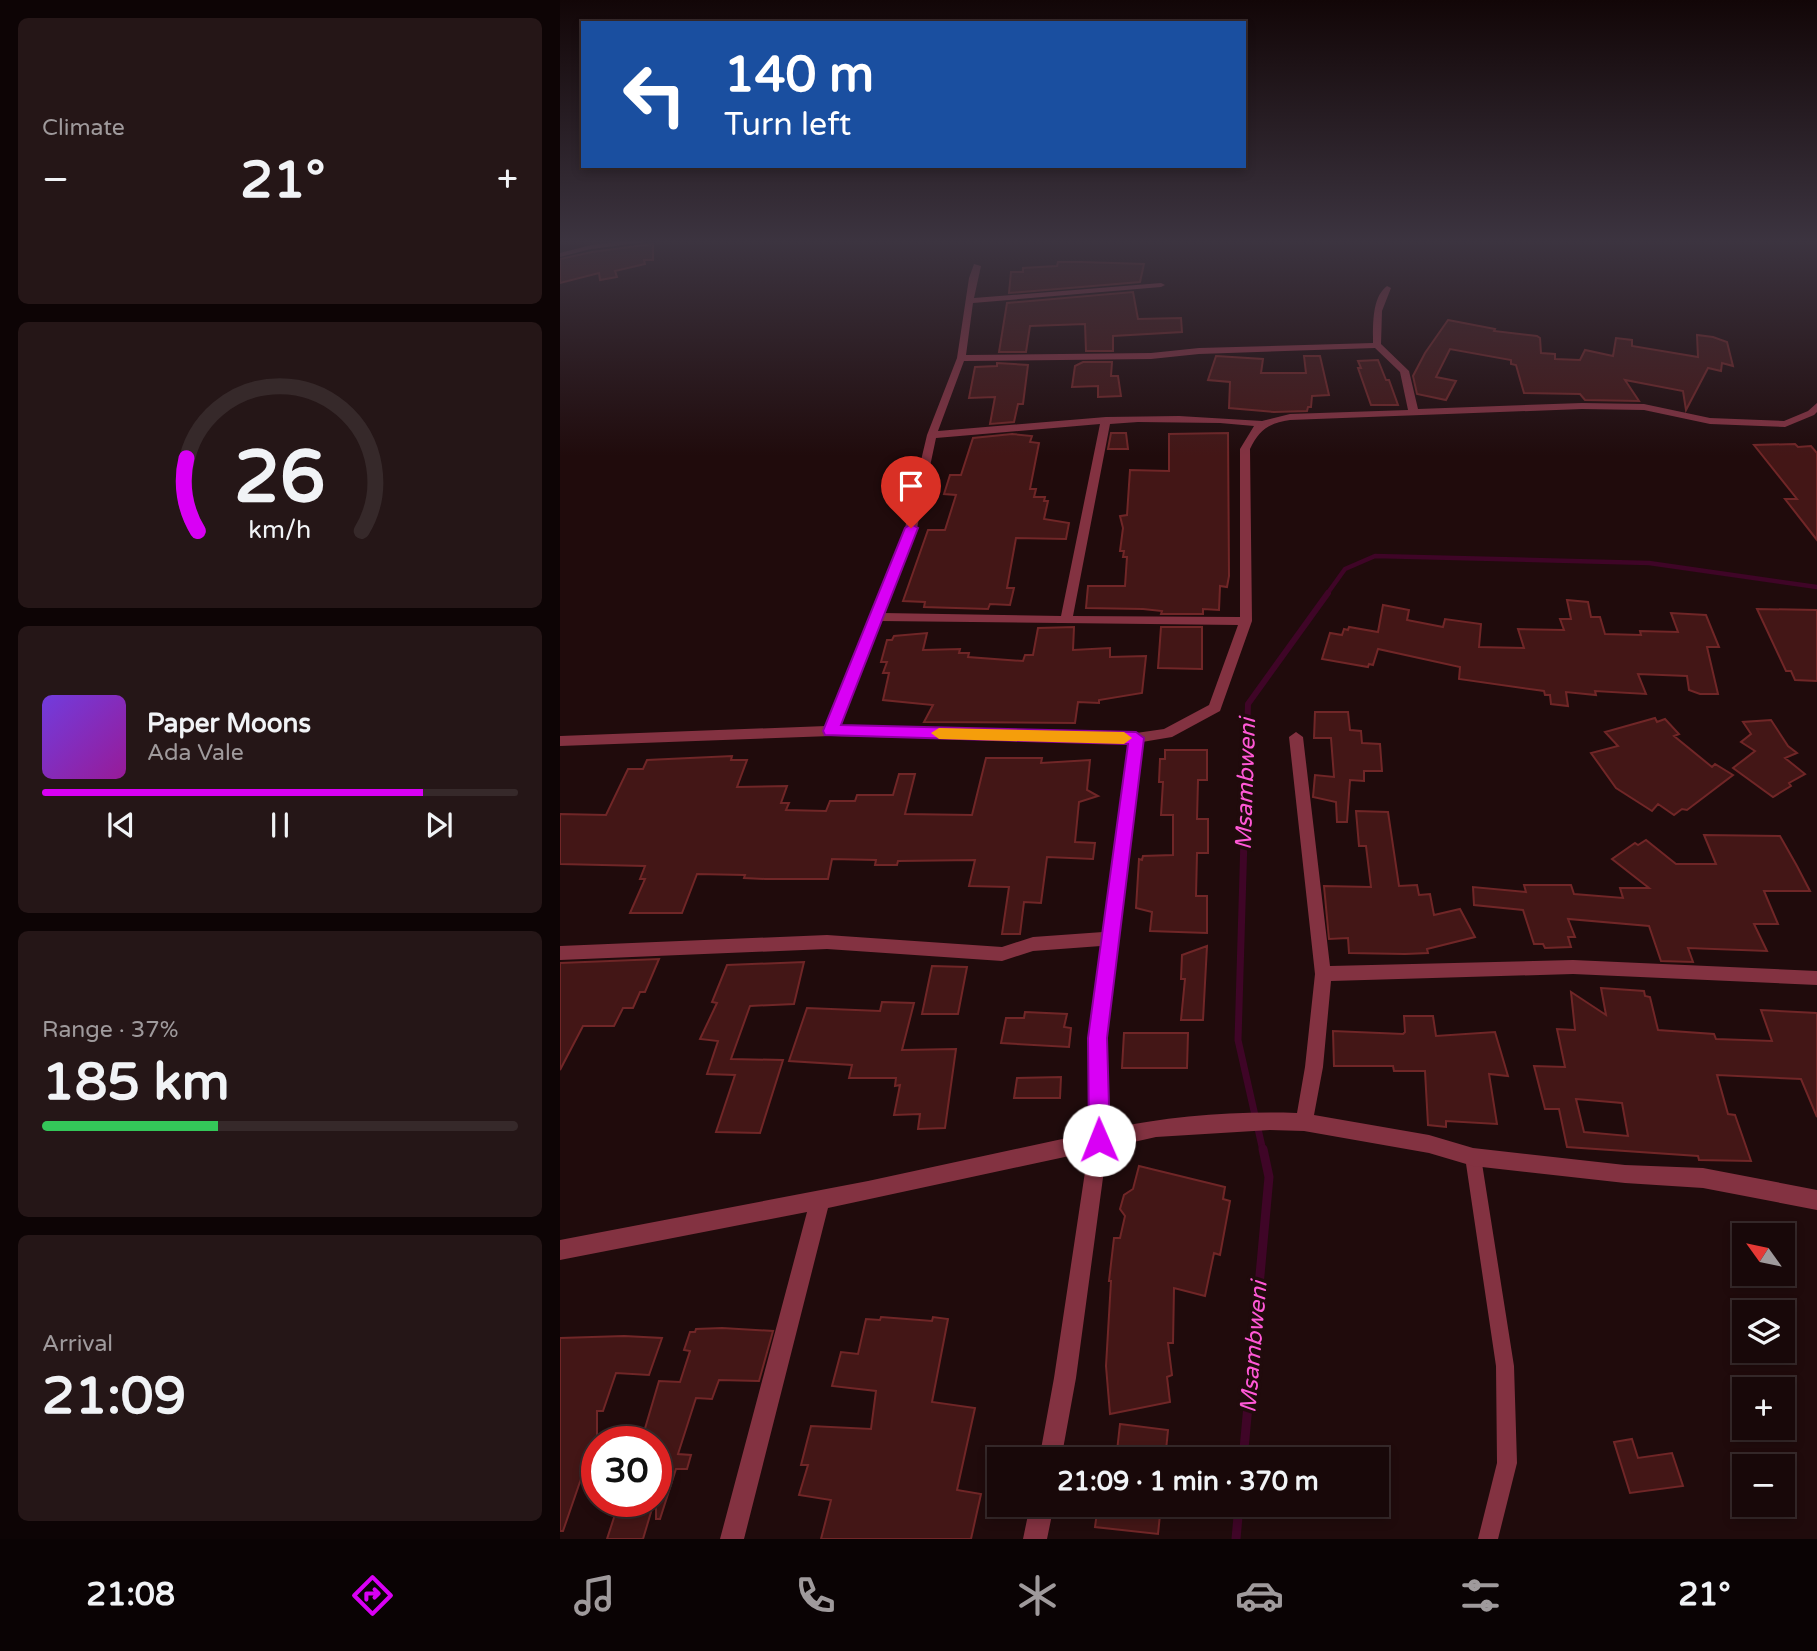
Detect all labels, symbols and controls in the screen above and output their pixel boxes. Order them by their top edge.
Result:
text: 140 m [724,46,874,105]
icon: left [609,49,700,140]
text: Turn left [724,106,851,144]
text: Climate [42,114,125,142]
text: 21° [240,149,325,212]
text: − [42,157,69,203]
text: + [497,157,518,203]
text: 26 [234,435,326,523]
pin [881,456,941,528]
icon: arrive [892,467,930,505]
text: km/h [249,515,311,545]
text: Paper Moons [147,708,311,739]
water label: Msambweni [1230,714,1262,851]
text: Ada Vale [147,739,244,767]
icon: previous [102,806,140,844]
icon: pause [261,806,299,844]
icon: next [420,806,458,844]
text: Range · 37% [42,1016,178,1044]
text: 185 km [42,1051,230,1114]
position arrow [1062,1103,1136,1177]
north arrow [1732,1223,1796,1286]
map controls [1732,1223,1795,1517]
water label: Msambweni [1234,1277,1274,1414]
button: layers [1732,1300,1795,1363]
text: Arrival [42,1330,113,1358]
text: 21:09 [42,1365,186,1428]
button: + [1732,1377,1795,1440]
speed limit sign: 30 [581,1426,672,1517]
button: − [1732,1454,1795,1517]
text: 21:09 · 1 min · 370 m [1057,1466,1319,1497]
icon: directions [348,1571,397,1620]
icon: music [570,1571,619,1620]
icon: phone [791,1571,840,1620]
icon: climate [1013,1571,1062,1620]
icon: car [1235,1571,1284,1620]
icon: filters [1456,1571,1505,1620]
text: 21:08 [86,1576,175,1614]
text: 21° [1678,1576,1731,1614]

